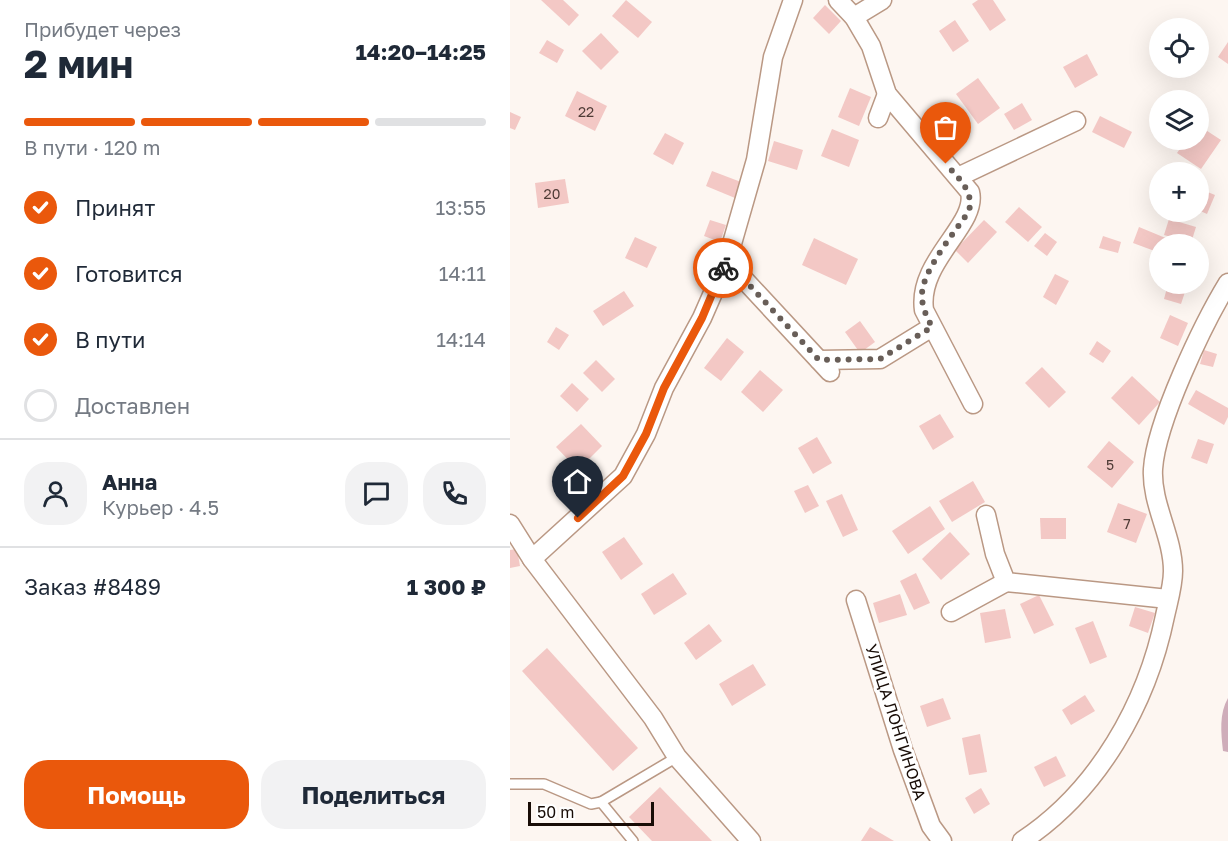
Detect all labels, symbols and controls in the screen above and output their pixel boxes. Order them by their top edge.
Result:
text: Прибудет через [24,17,181,41]
map controls [1149,18,1209,294]
button: locate [1149,18,1209,78]
text: 14:20–14:25 [356,38,486,65]
text: 2 мин [24,40,133,87]
button: layers [1149,90,1209,150]
pin [920,102,971,164]
house number: 22 [578,103,594,120]
icon: bag [929,111,962,144]
text: В пути · 120 m [24,135,160,159]
button: + [1149,162,1209,222]
house number: 20 [544,185,560,202]
icon: check [24,191,57,224]
text: Принят [75,194,155,221]
text: 13:55 [435,195,486,219]
button: − [1149,234,1209,294]
courier [693,238,753,298]
icon: bike [707,252,740,285]
icon: check [24,257,57,290]
text: Готовится [75,260,183,287]
text: 14:11 [439,261,486,285]
icon: check [24,323,57,356]
text: В пути [75,326,145,353]
text: 14:14 [436,327,486,351]
text: Доставлен [75,392,190,419]
pin [552,456,603,518]
house number: 5 [1106,456,1114,473]
button: person [24,462,87,525]
button: chat [345,462,408,525]
button: phone [423,462,486,525]
icon: home [561,465,594,498]
text: Анна [102,468,157,495]
text: Курьер · 4.5 [102,495,219,519]
house number: 7 [1123,515,1131,532]
text: Заказ #8489 [24,573,161,600]
text: 1 300 ₽ [407,573,486,600]
street label: УЛИЦА ЛОНГИНОВА [861,642,931,803]
button: Помощь [24,760,249,829]
button: Поделиться [261,760,486,829]
scale bar [528,799,654,826]
text: 50 m [537,802,574,822]

